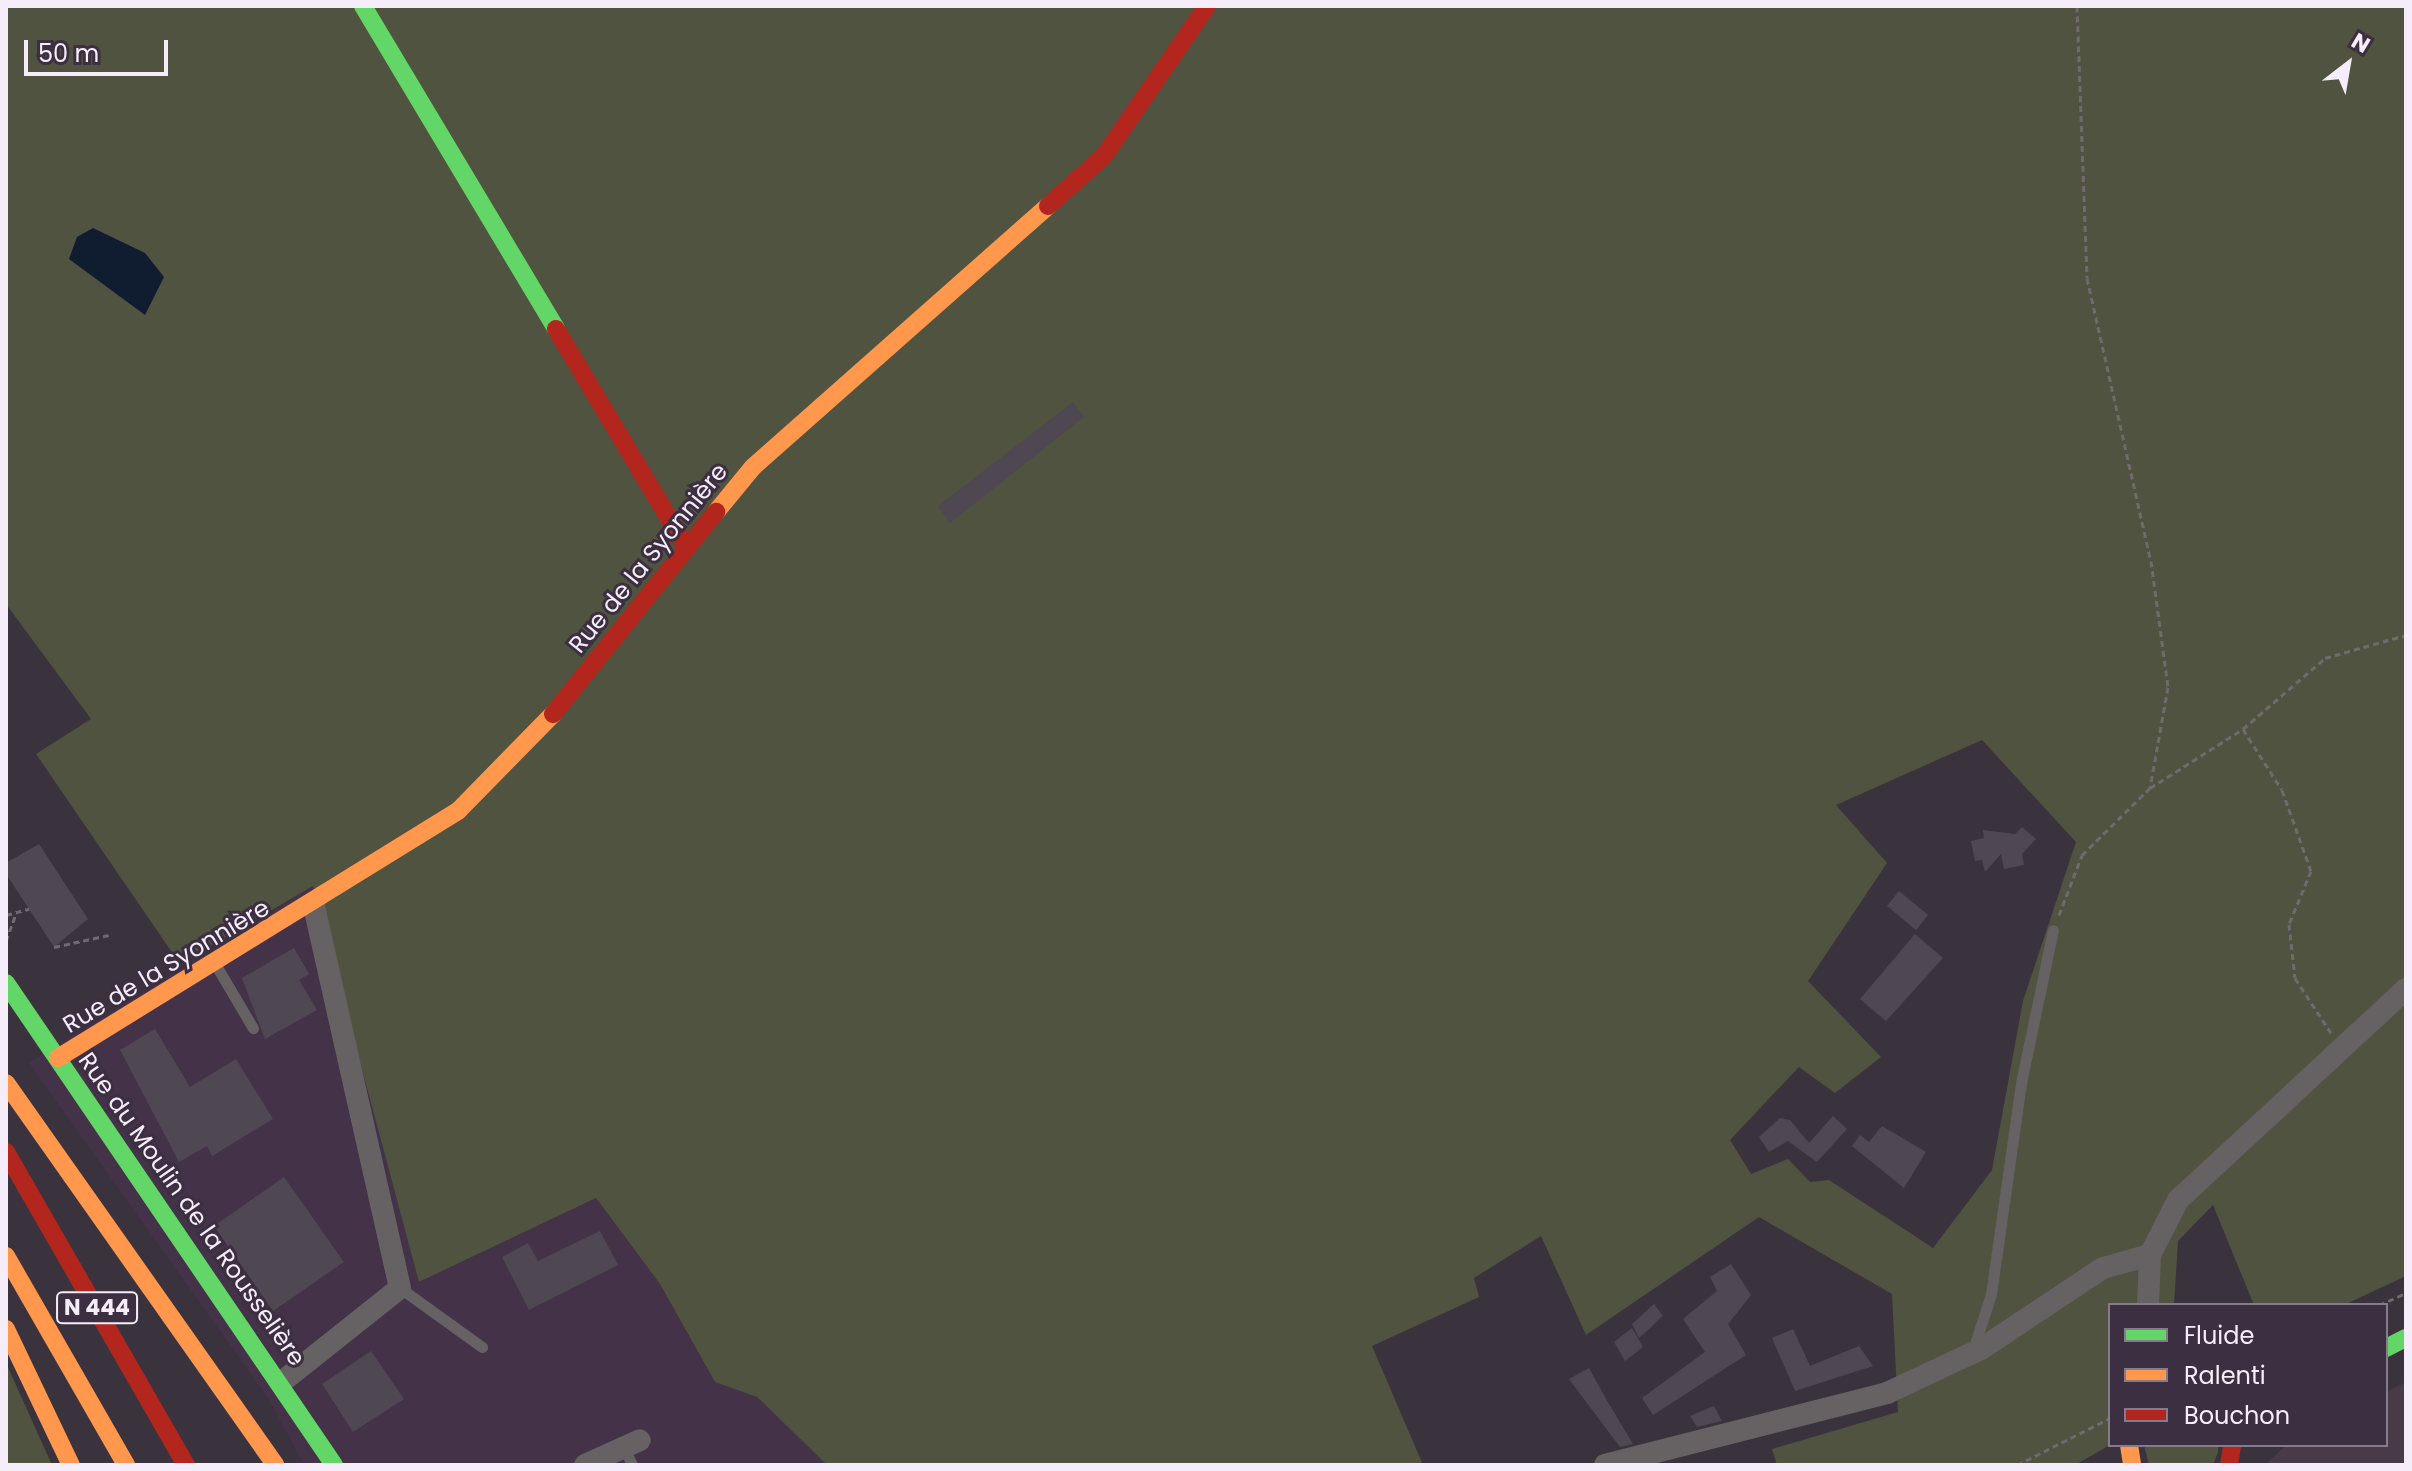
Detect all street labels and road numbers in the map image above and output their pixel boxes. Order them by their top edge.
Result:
street label: Rue de la Syonnière [563,457,733,659]
street label: Rue de la Syonnière [58,893,274,1039]
street label: Rue du Moulin de la Rousselière [72,1047,312,1371]
road number: N 444 [55,1290,139,1326]

